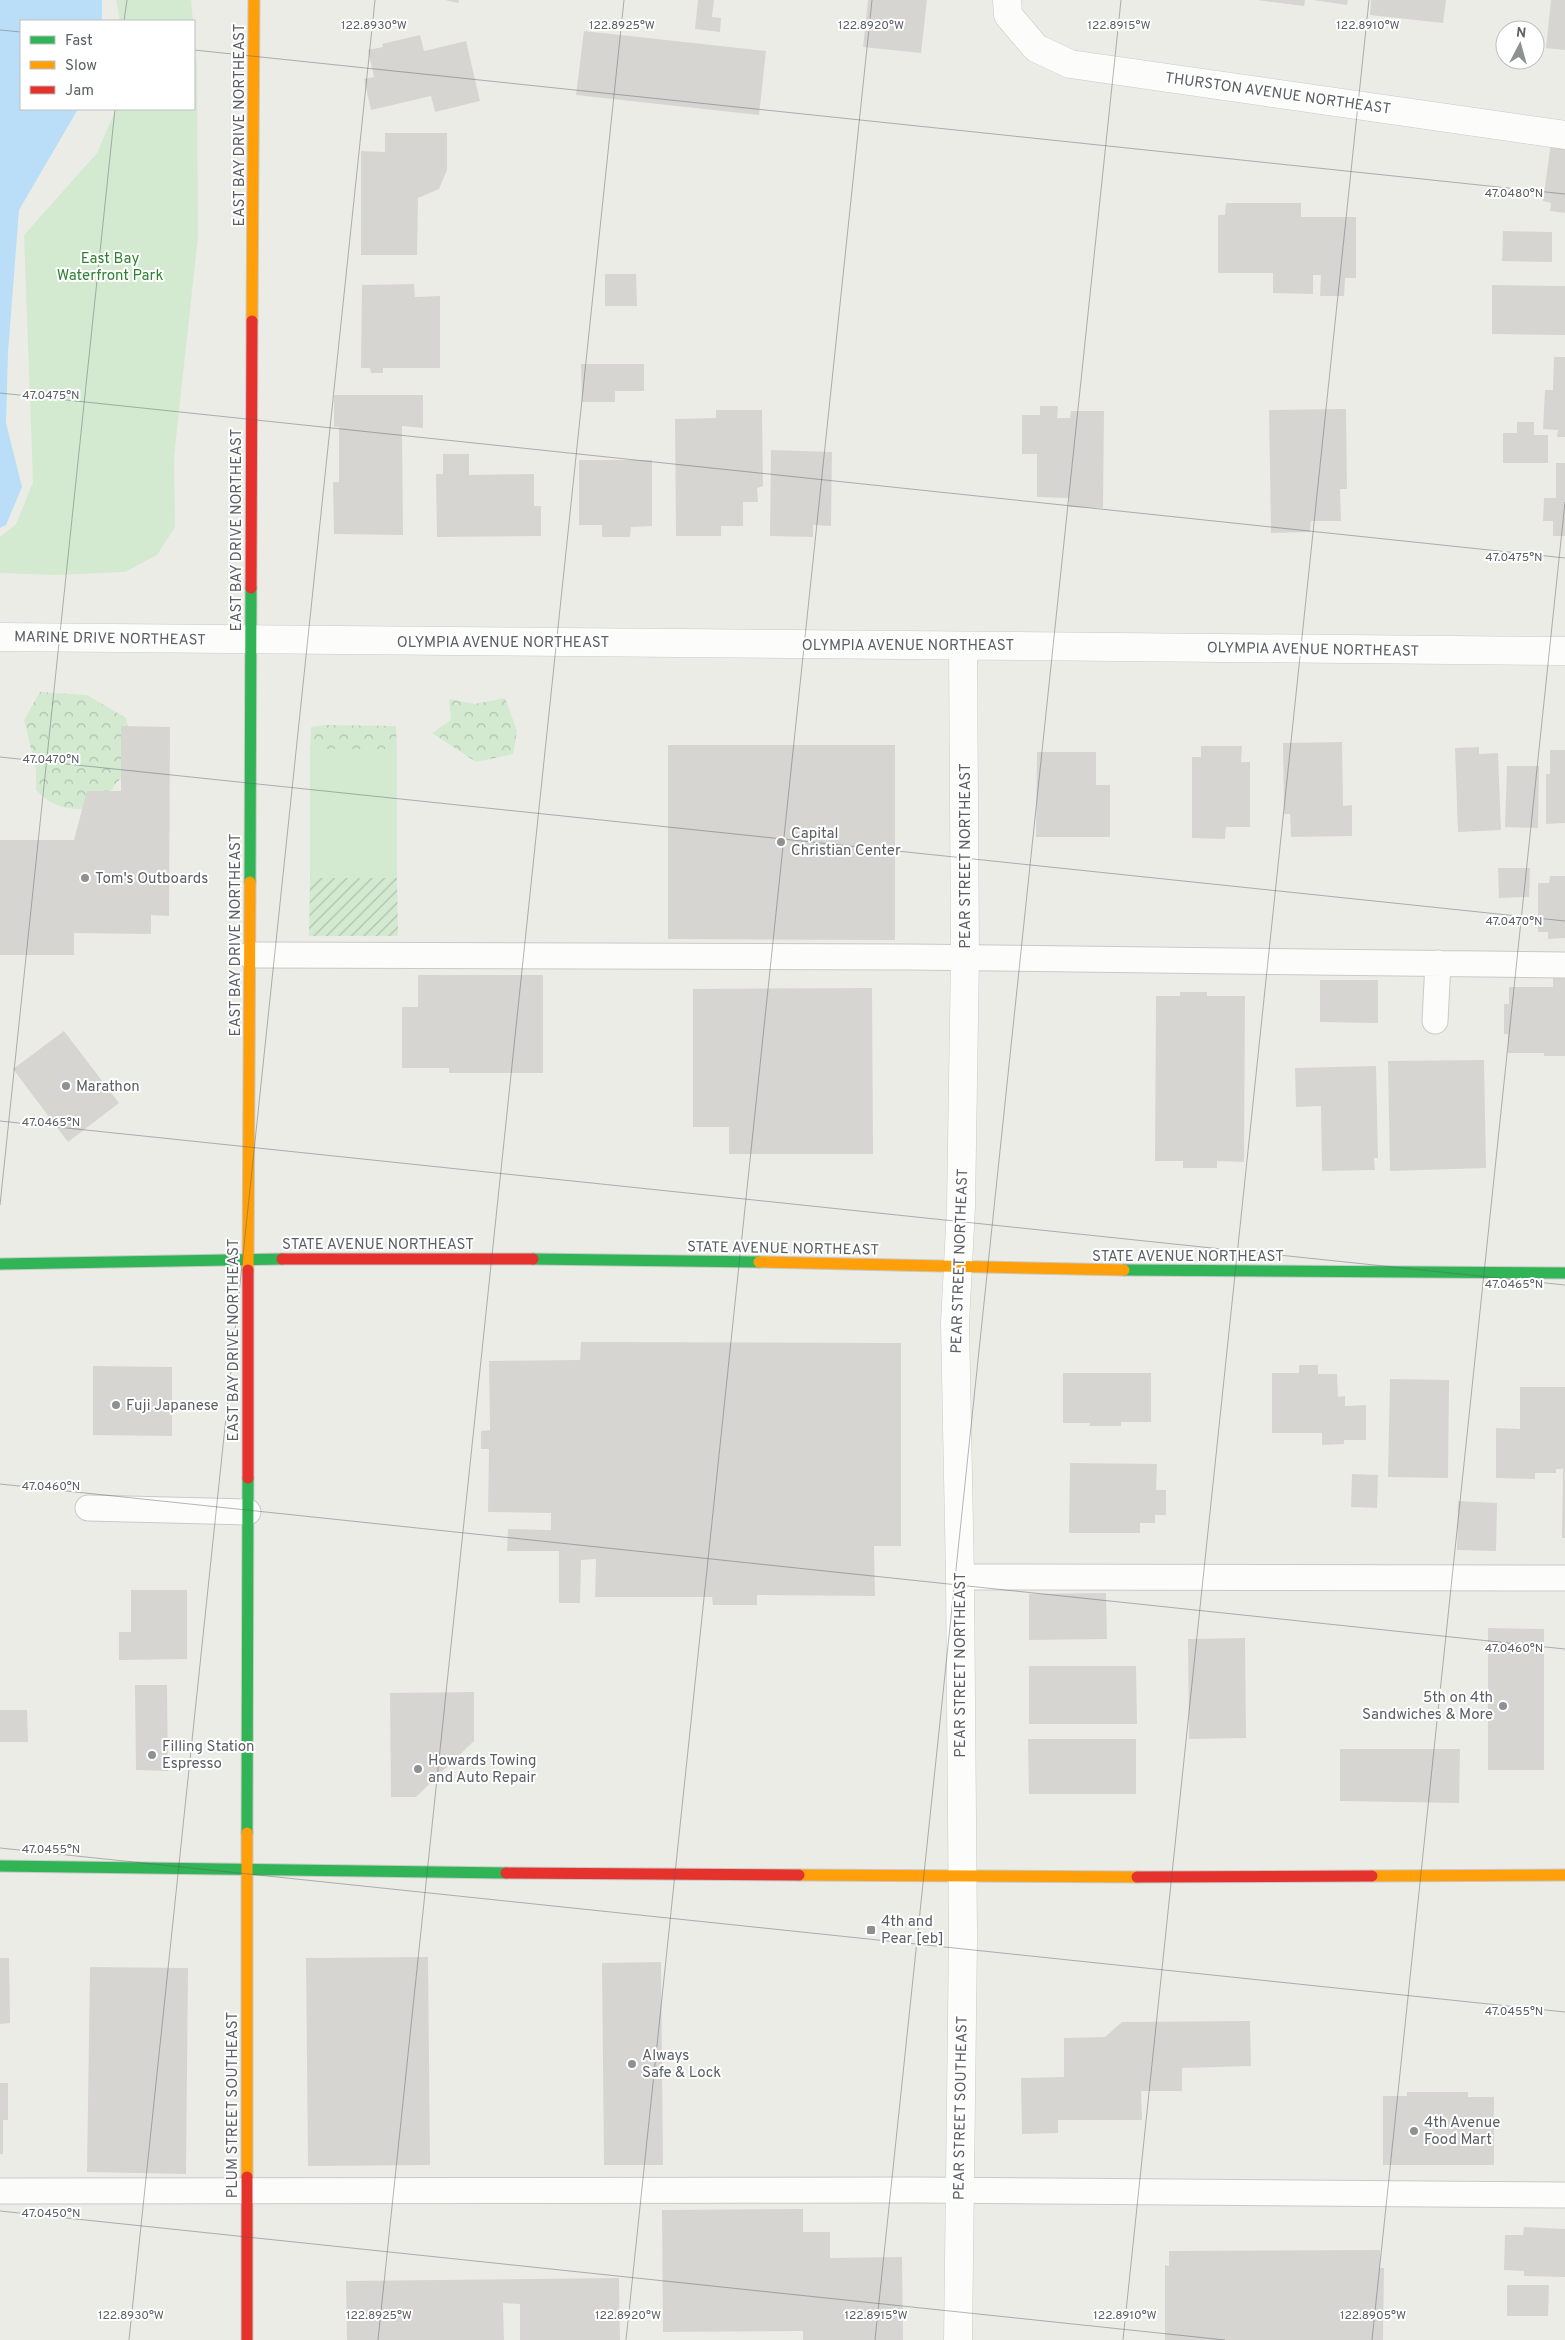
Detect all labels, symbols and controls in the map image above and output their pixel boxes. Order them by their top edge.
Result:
text: 122.8930°W [341,18,407,34]
text: 122.8925°W [589,18,655,34]
text: 122.8920°W [838,18,904,34]
text: 122.8915°W [1087,18,1151,34]
text: 122.8910°W [1336,18,1400,34]
legend [20,20,195,110]
north arrow [1495,20,1545,70]
street label: EAST BAY DRIVE NORTHEAST [231,23,250,227]
text: N [1515,25,1527,43]
text: Fast [65,32,93,51]
text: Slow [65,57,97,76]
street label: THURSTON AVENUE NORTHEAST [1164,69,1392,120]
text: Jam [65,82,94,101]
text: 47.0480°N [1485,186,1543,202]
park label: East Bay Waterfront Park [57,250,163,286]
text: 47.0475°N [22,388,80,404]
street label: EAST BAY DRIVE NORTHEAST [228,428,247,632]
text: 47.0475°N [1485,550,1543,566]
street label: MARINE DRIVE NORTHEAST [14,628,206,651]
street label: OLYMPIA AVENUE NORTHEAST [397,634,609,653]
street label: OLYMPIA AVENUE NORTHEAST [802,637,1014,656]
street label: OLYMPIA AVENUE NORTHEAST [1207,639,1419,662]
text: 47.0470°N [22,752,80,768]
street label: PEAR STREET NORTHEAST [957,763,976,949]
place label: Capital Christian Center [791,825,901,861]
street label: EAST BAY DRIVE NORTHEAST [227,833,246,1037]
marker: Capital Christian Center [775,836,787,848]
place label: Tom's Outboards [95,870,208,889]
marker: Tom's Outboards [79,872,91,884]
text: 47.0470°N [1485,914,1543,930]
place label: Marathon [76,1078,140,1097]
marker: Marathon [60,1080,72,1092]
text: 47.0465°N [22,1115,80,1131]
street label: PEAR STREET NORTHEAST [948,1168,973,1354]
street label: STATE AVENUE NORTHEAST [282,1236,474,1255]
street label: EAST BAY DRIVE NORTHEAST [225,1238,244,1442]
street label: STATE AVENUE NORTHEAST [687,1238,879,1261]
street label: STATE AVENUE NORTHEAST [1092,1248,1284,1267]
text: 47.0465°N [1485,1277,1543,1293]
place label: Fuji Japanese [126,1397,219,1416]
marker: Fuji Japanese [110,1399,122,1411]
text: 47.0460°N [22,1479,80,1495]
street label: PEAR STREET NORTHEAST [952,1572,971,1758]
text: 47.0460°N [1485,1641,1543,1657]
place label: 5th on 4th Sandwiches & More [1362,1689,1493,1725]
marker: 5th on 4th Sandwiches & More [1497,1700,1509,1712]
place label: Filling Station Espresso [162,1738,255,1774]
marker: Filling Station Espresso [146,1749,158,1761]
place label: Howards Towing and Auto Repair [428,1752,537,1788]
marker: Howards Towing and Auto Repair [412,1763,424,1775]
text: 47.0455°N [22,1842,80,1858]
place label: 4th and Pear [eb] [881,1913,944,1949]
marker: 4th and Pear [eb] [865,1924,877,1936]
text: 47.0455°N [1485,2004,1543,2020]
street label: PLUM STREET SOUTHEAST [224,2012,243,2198]
street label: PEAR STREET SOUTHEAST [950,2016,973,2200]
place label: Always Safe & Lock [642,2047,721,2083]
marker: Always Safe & Lock [626,2058,638,2070]
place label: 4th Avenue Food Mart [1424,2114,1500,2150]
marker: 4th Avenue Food Mart [1408,2125,1420,2137]
text: 47.0450°N [22,2206,80,2222]
text: 122.8930°W [98,2308,164,2324]
text: 122.8925°W [346,2308,412,2324]
text: 122.8920°W [595,2308,661,2324]
text: 122.8915°W [844,2308,908,2324]
text: 122.8910°W [1093,2308,1157,2324]
text: 122.8905°W [1340,2308,1406,2324]

